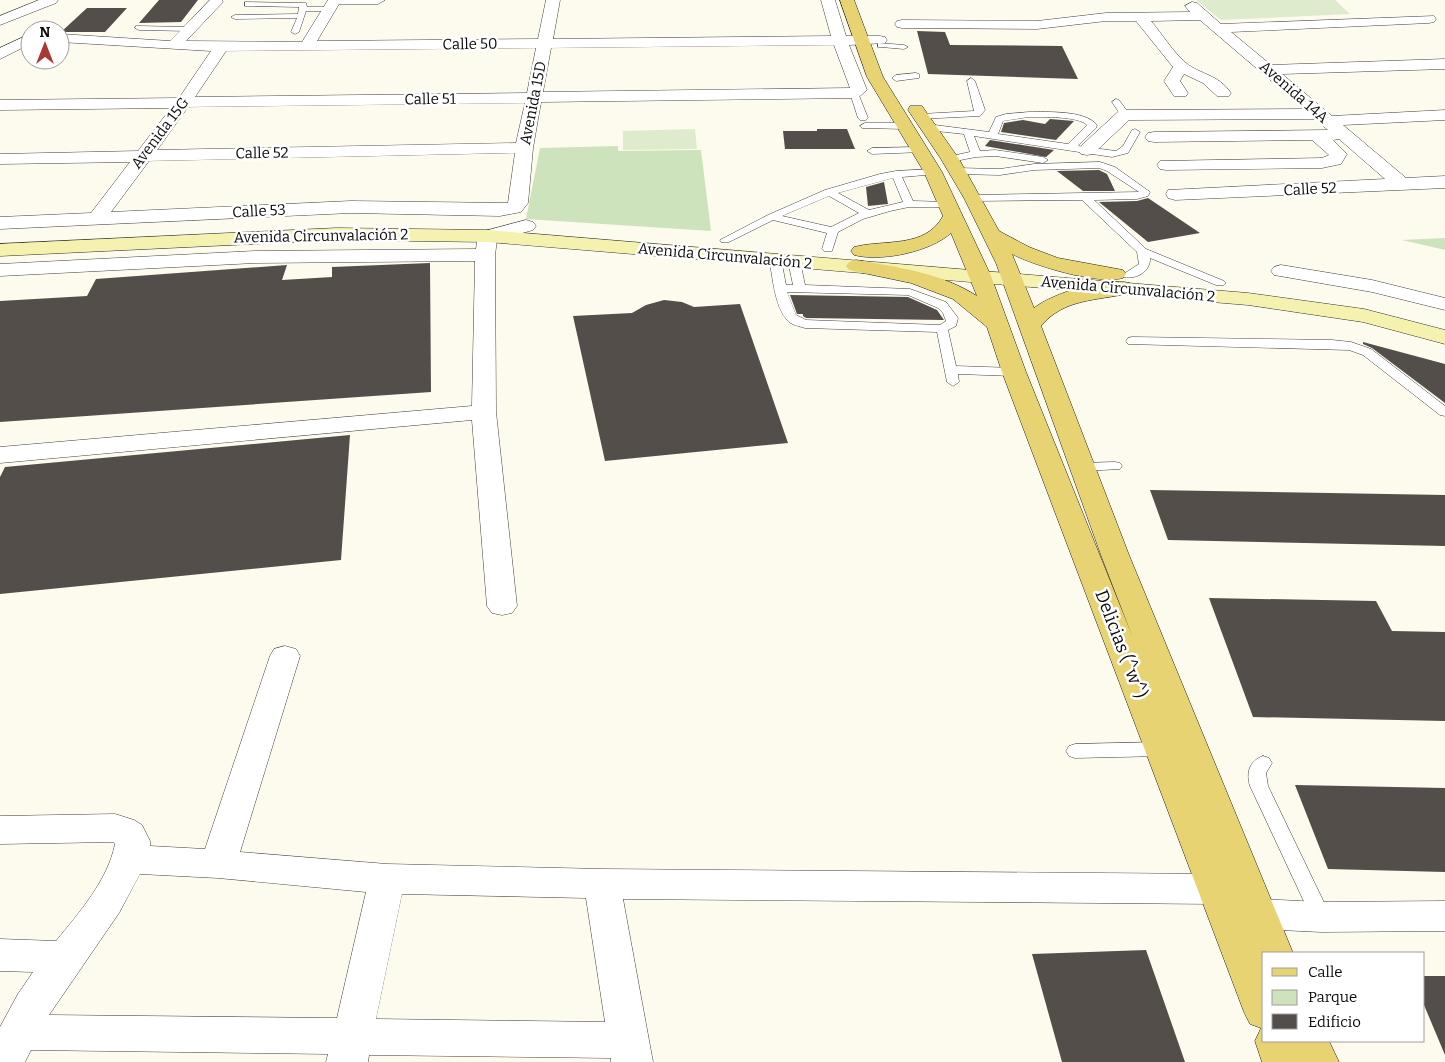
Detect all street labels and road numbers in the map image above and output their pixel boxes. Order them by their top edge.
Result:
street label: Calle 50 [442,35,498,53]
street label: Avenida 14A [1256,57,1332,127]
street label: Avenida 15D [516,60,550,146]
street label: Calle 51 [404,90,456,108]
street label: Avenida 15G [127,94,193,172]
street label: Calle 52 [235,144,289,162]
street label: Calle 52 [1283,179,1337,199]
street label: Calle 53 [232,201,286,221]
street label: Avenida Circunvalación 2 [233,225,409,247]
street label: Avenida Circunvalación 2 [637,239,813,273]
street label: Avenida Circunvalación 2 [1040,272,1216,306]
street label: Delicias (^w^) [1090,587,1152,701]

